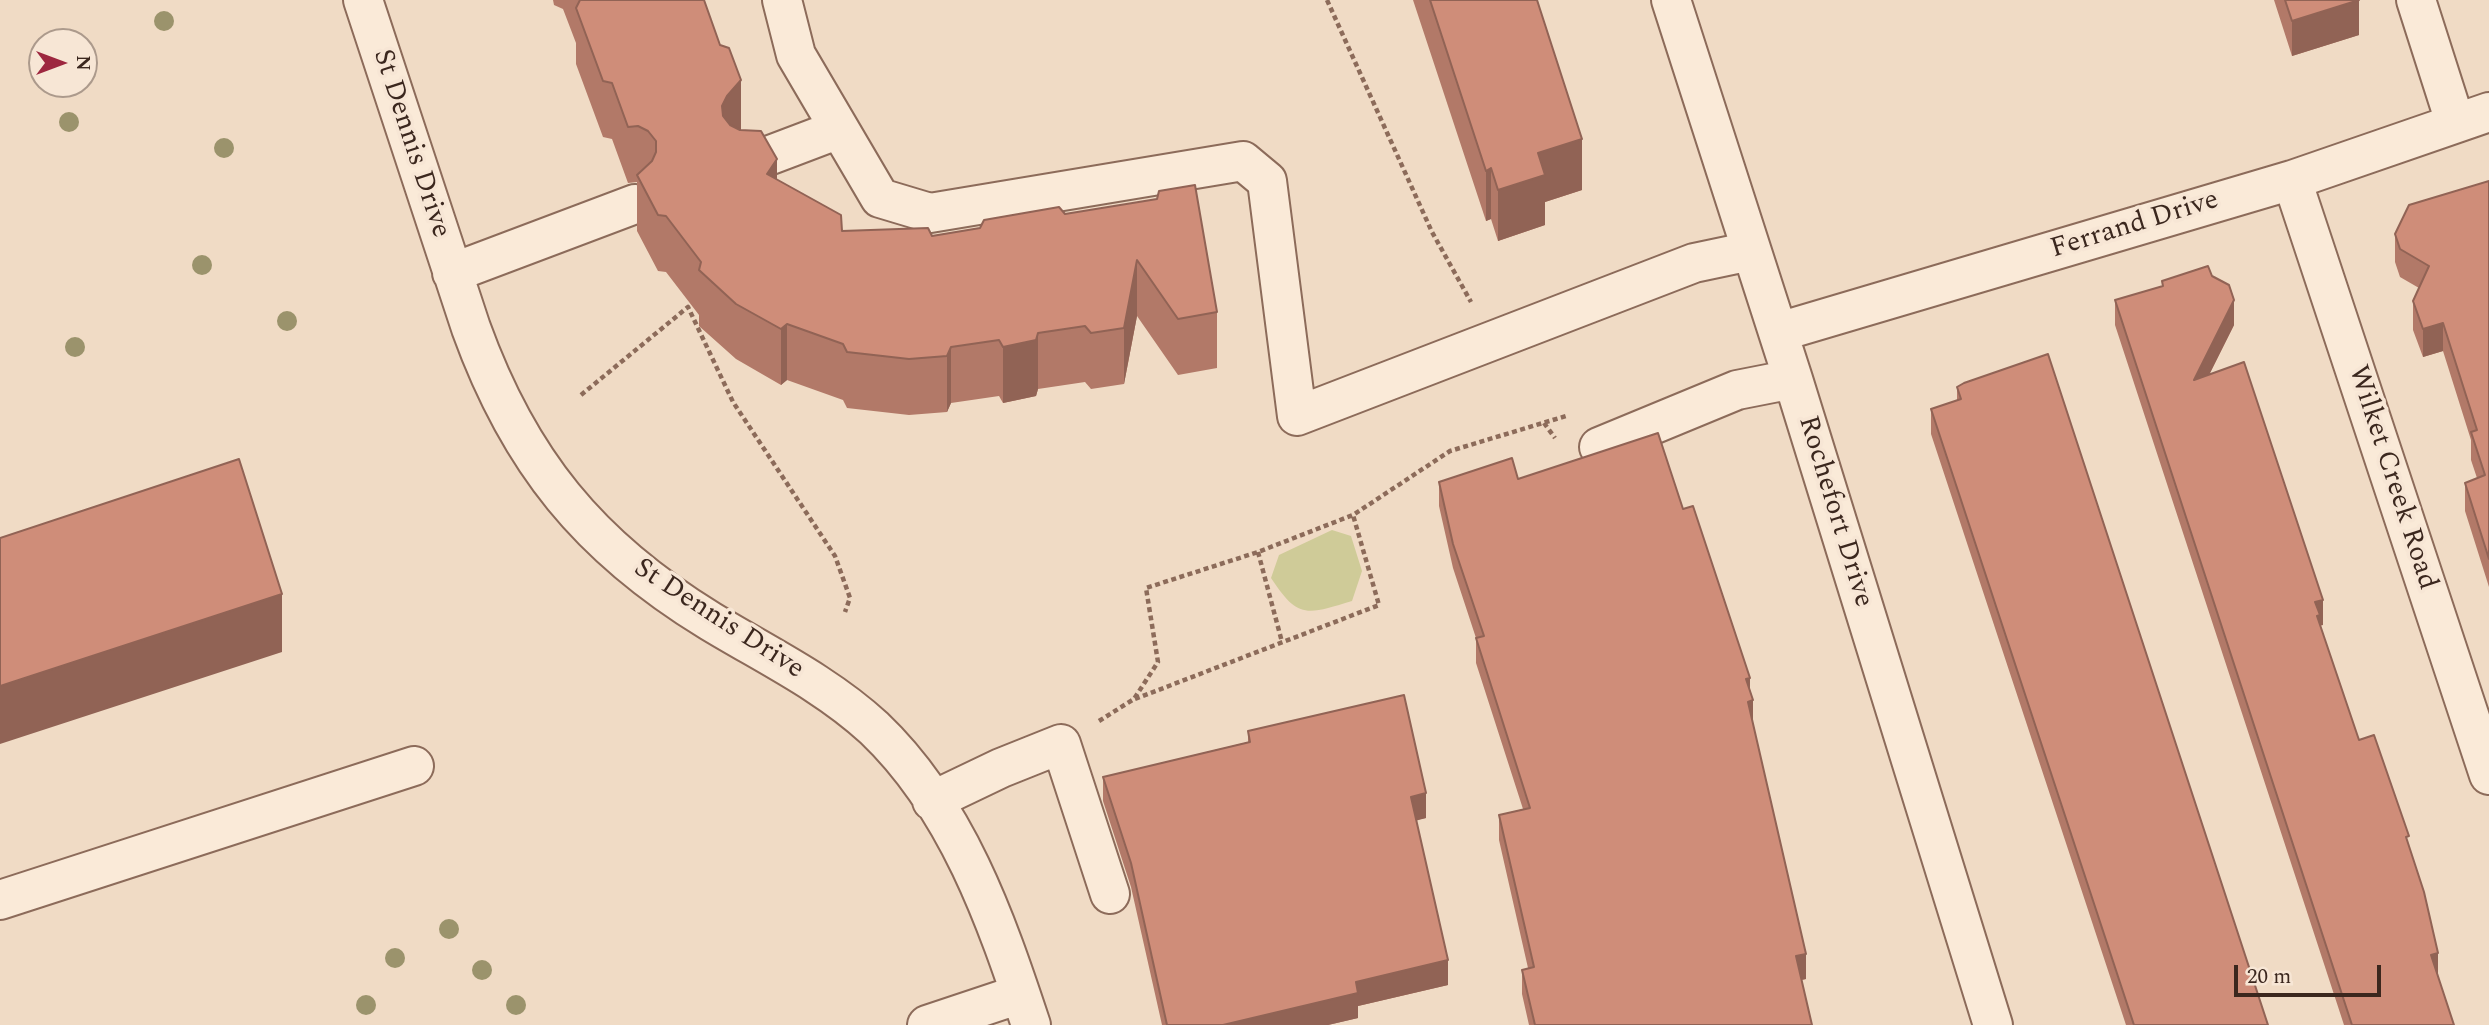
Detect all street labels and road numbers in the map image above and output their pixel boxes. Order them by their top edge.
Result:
street label: St Dennis Drive [364,46,456,242]
street label: Ferrand Drive [2047,185,2223,267]
street label: Wilket Creek Road [2339,362,2443,594]
street label: Rochefort Drive [1789,412,1879,612]
street label: St Dennis Drive [627,552,809,688]

